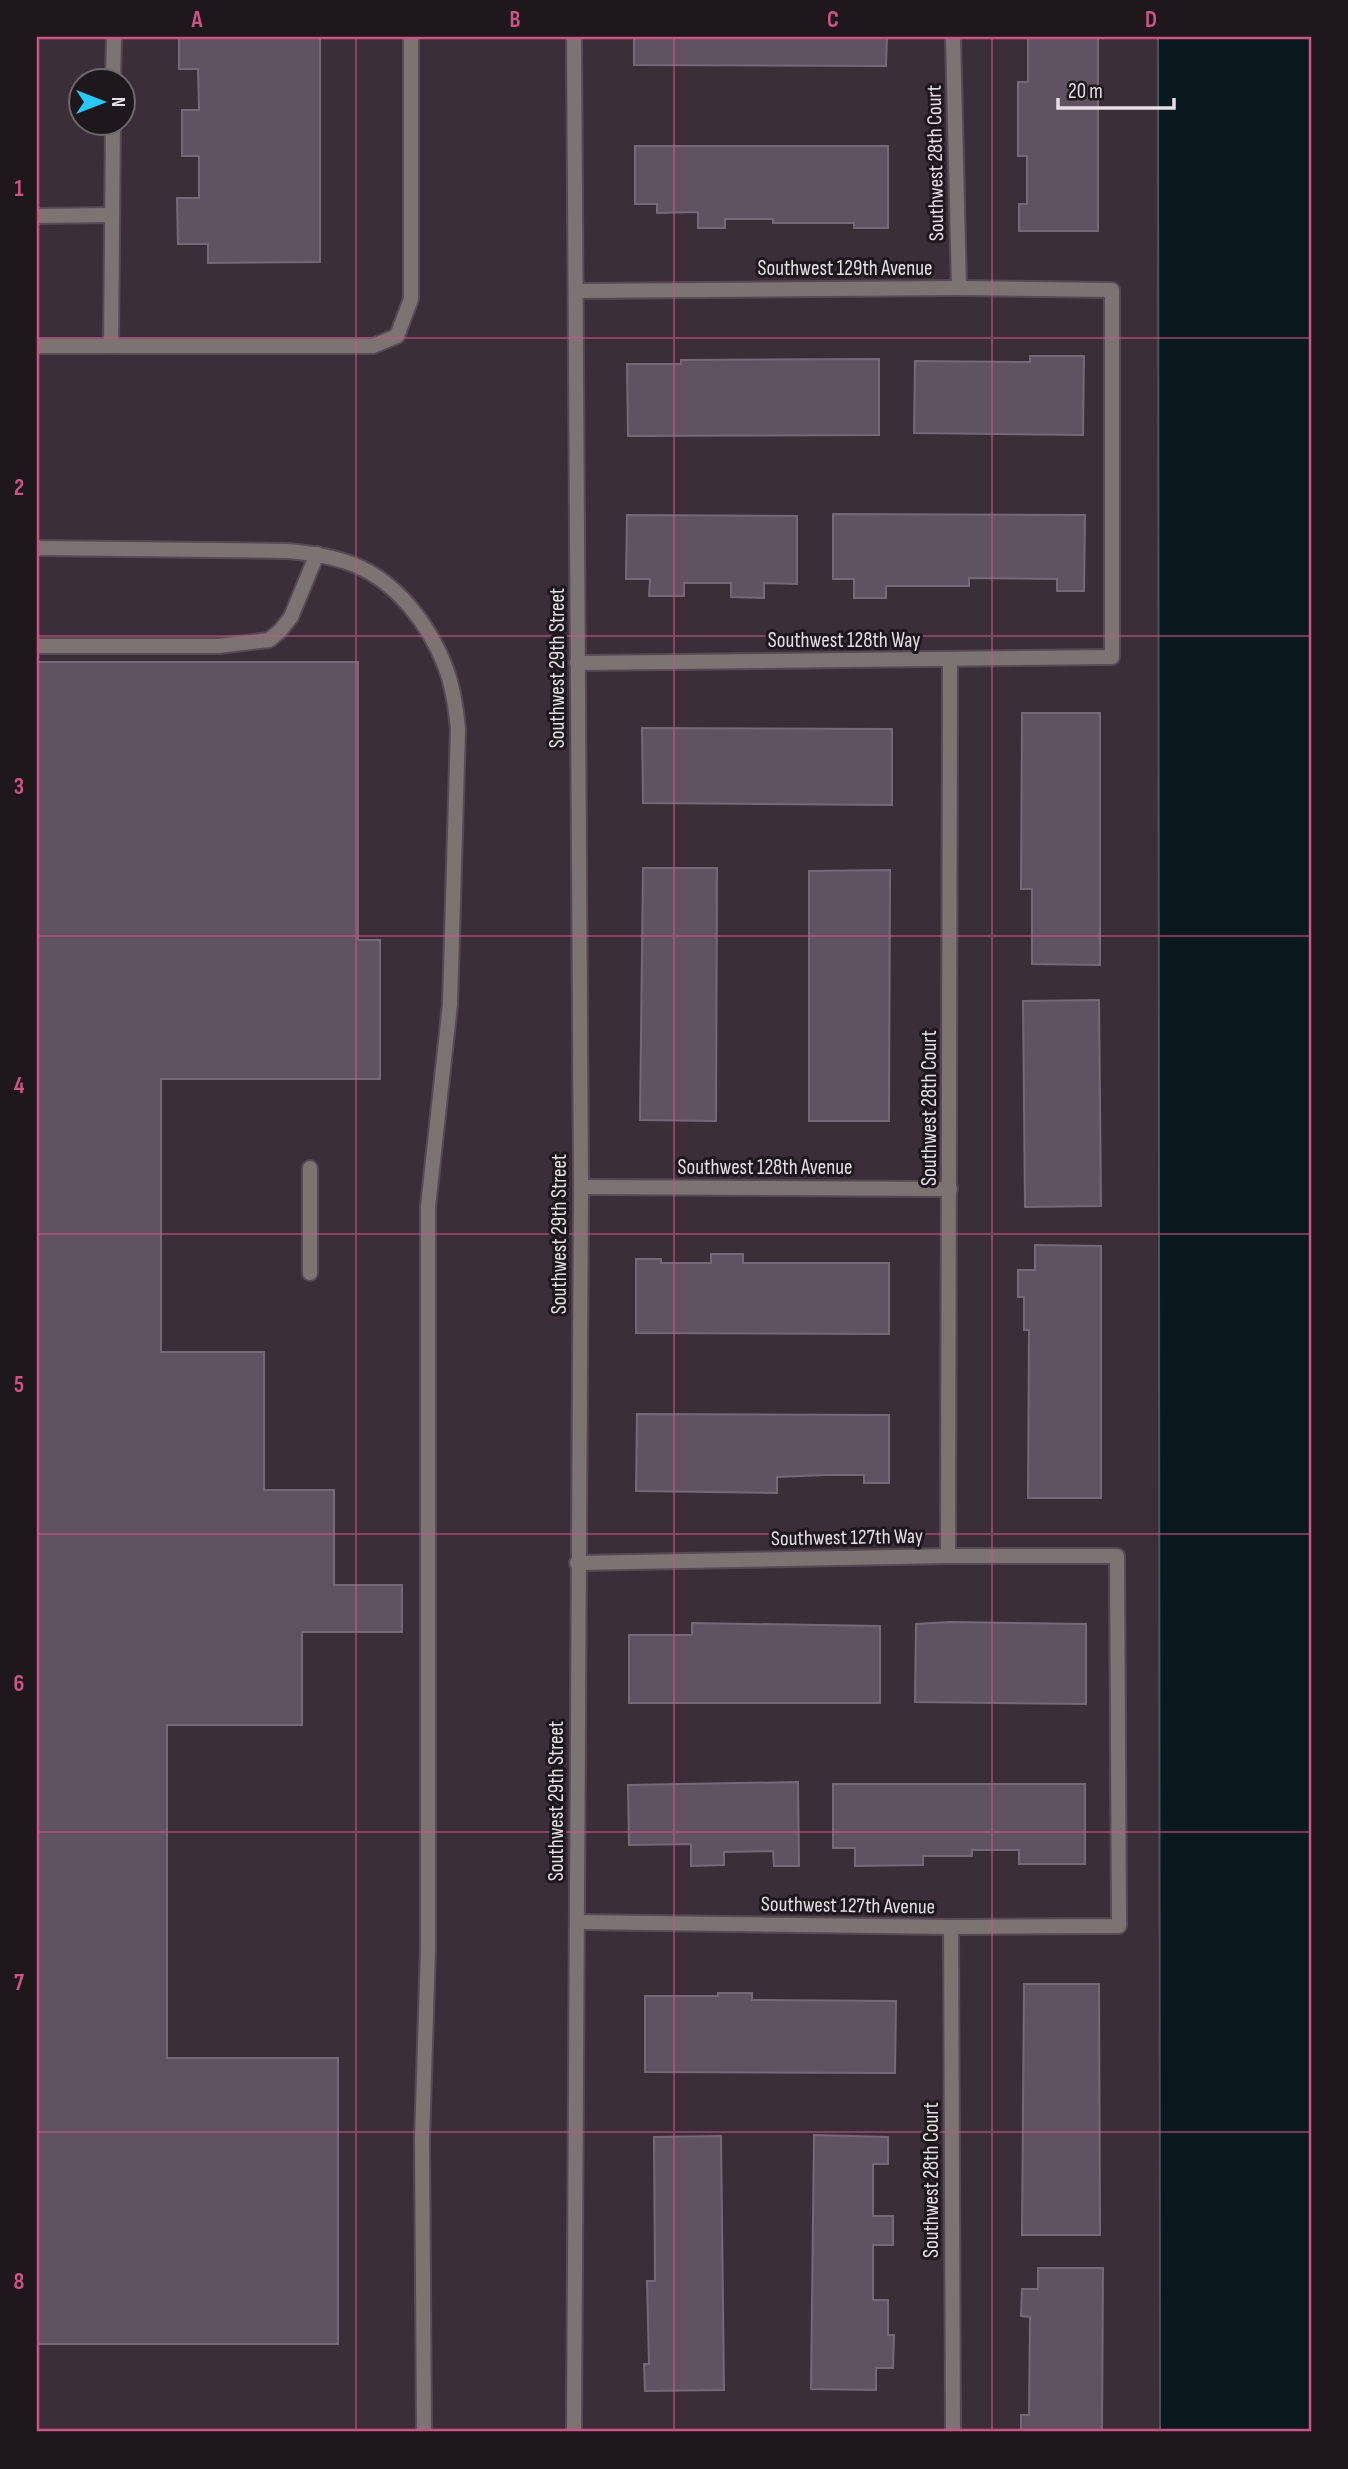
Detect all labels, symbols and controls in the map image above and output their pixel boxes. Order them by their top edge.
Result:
text: A [191,6,204,34]
text: B [510,6,521,34]
text: C [827,6,839,34]
text: D [1145,6,1157,34]
north arrow [66,66,136,136]
scale bar [1058,66,1173,110]
text: 20 m [1068,79,1103,104]
street label: Southwest 28th Court [922,85,949,241]
text: N [106,97,129,107]
text: 1 [14,175,24,203]
street label: Southwest 129th Avenue [757,256,933,281]
text: 2 [14,474,24,502]
street label: Southwest 29th Street [545,588,570,748]
street label: Southwest 128th Way [768,628,920,653]
text: 3 [14,773,24,801]
street label: Southwest 28th Court [917,1030,942,1186]
text: 4 [14,1072,25,1100]
street label: Southwest 29th Street [547,1154,572,1314]
street label: Southwest 128th Avenue [678,1155,852,1180]
text: 5 [14,1371,24,1399]
street label: Southwest 127th Way [771,1524,923,1551]
text: 6 [14,1670,24,1698]
street label: Southwest 29th Street [544,1721,569,1881]
street label: Southwest 127th Avenue [761,1891,935,1920]
text: 7 [14,1969,24,1997]
street label: Southwest 28th Court [919,2102,944,2258]
text: 8 [14,2268,25,2296]

